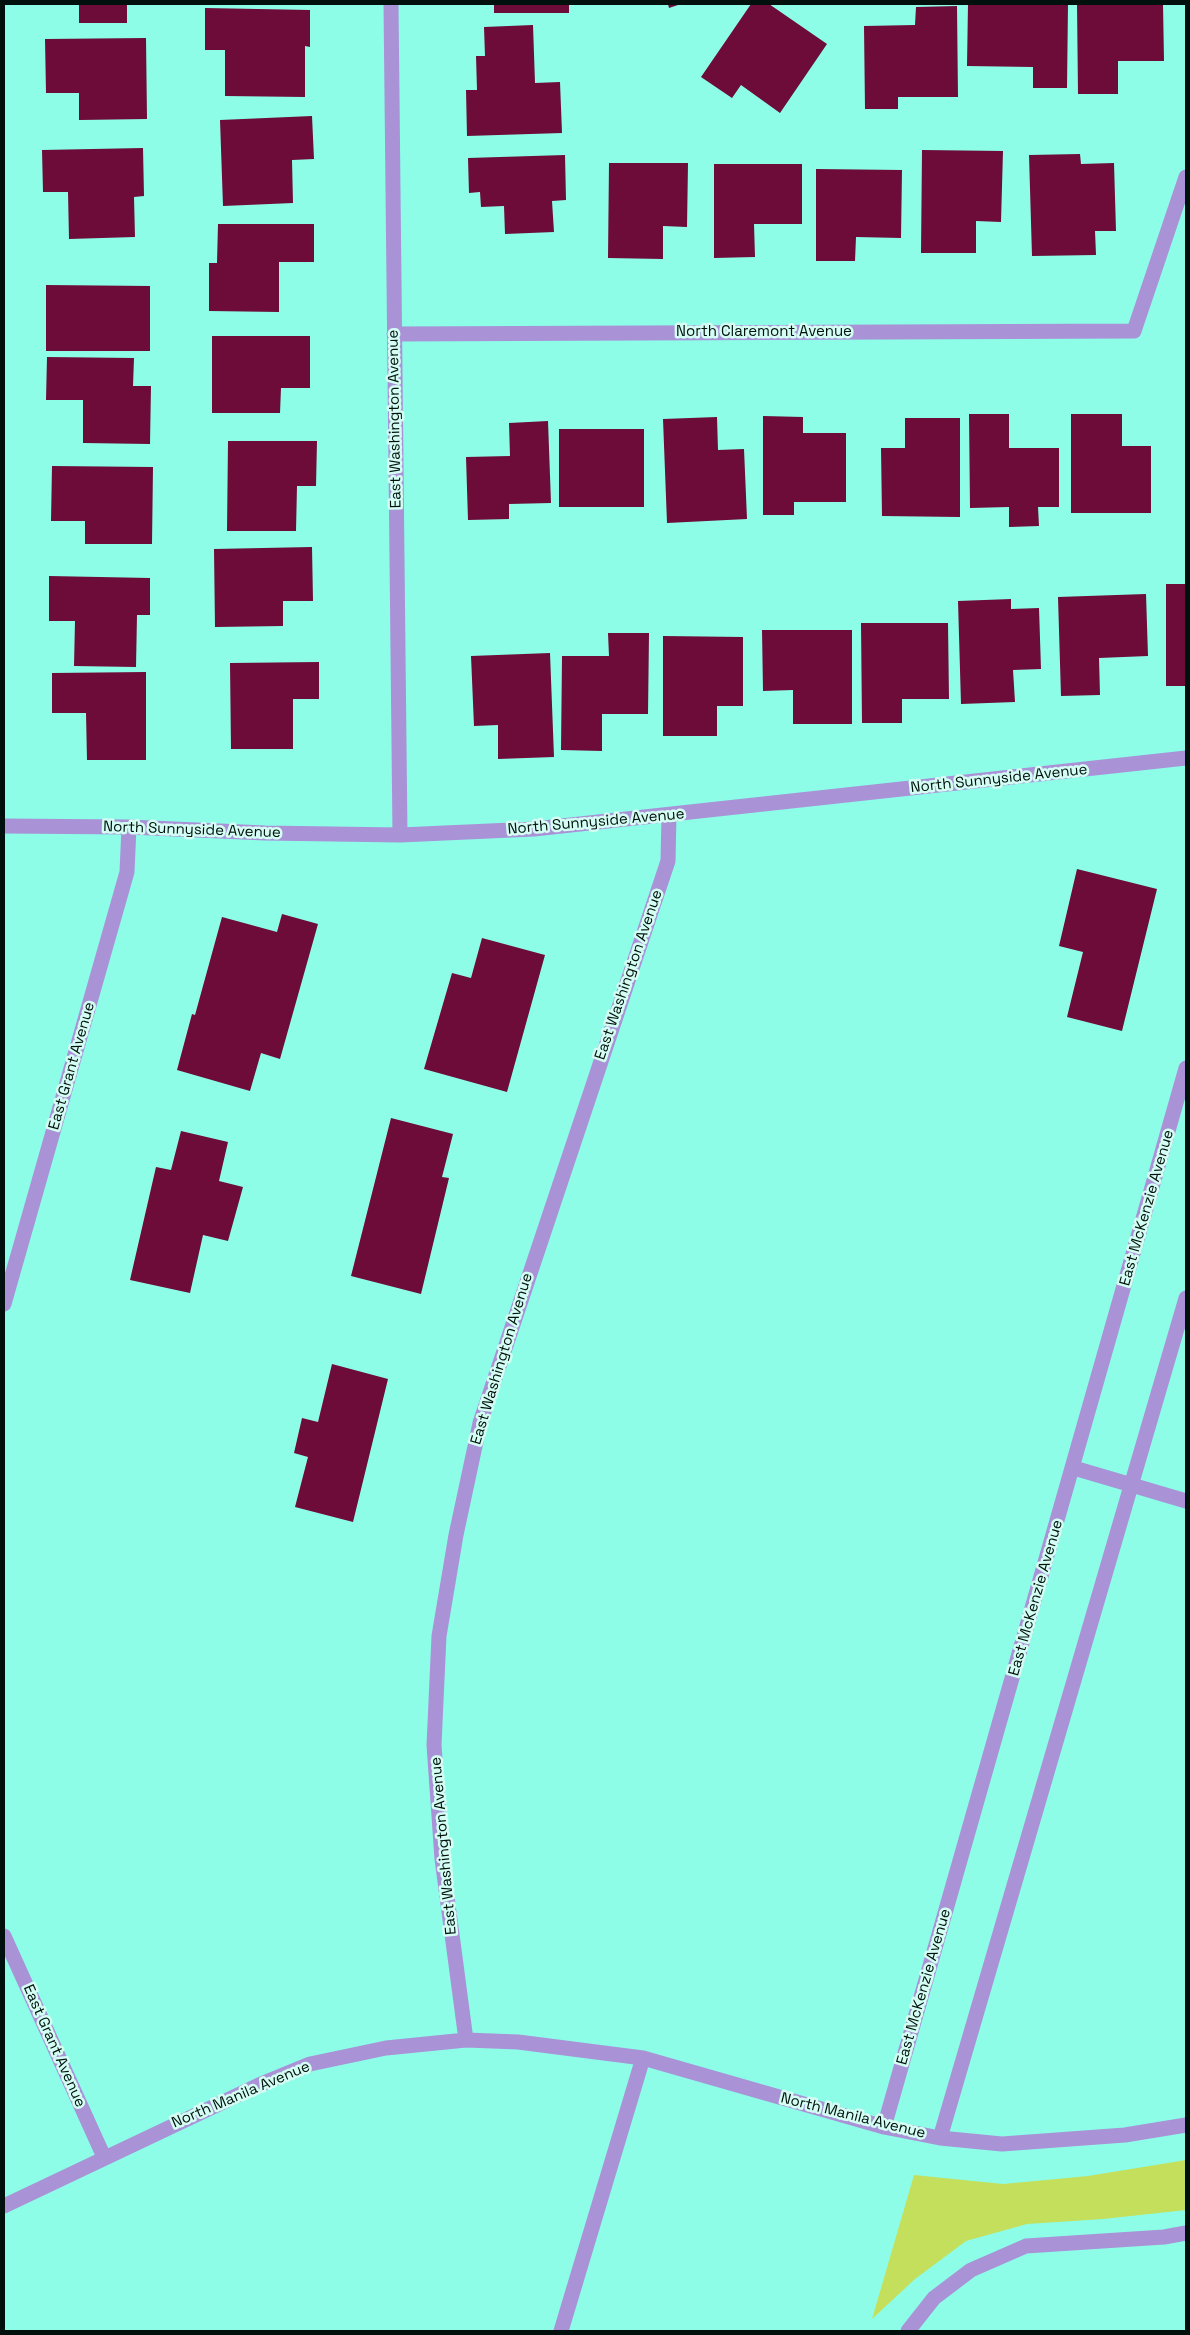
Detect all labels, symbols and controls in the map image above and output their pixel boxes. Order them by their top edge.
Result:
street label: North Claremont Avenue [676,323,852,341]
street label: East Washington Avenue [384,330,406,508]
street label: North Sunnyside Avenue [910,761,1088,797]
street label: North Sunnyside Avenue [507,805,685,839]
street label: North Sunnyside Avenue [103,818,281,842]
street label: East Washington Avenue [591,888,667,1062]
street label: East Grant Avenue [45,1000,99,1132]
street label: East McKenzie Avenue [1116,1128,1178,1288]
street label: East Washington Avenue [467,1271,537,1447]
street label: East McKenzie Avenue [1005,1518,1067,1678]
street label: East Washington Avenue [427,1756,461,1936]
street label: East McKenzie Avenue [893,1907,955,2067]
street label: East Grant Avenue [19,1982,89,2110]
street label: North Manila Avenue [169,2058,313,2132]
street label: North Manila Avenue [779,2089,927,2143]

